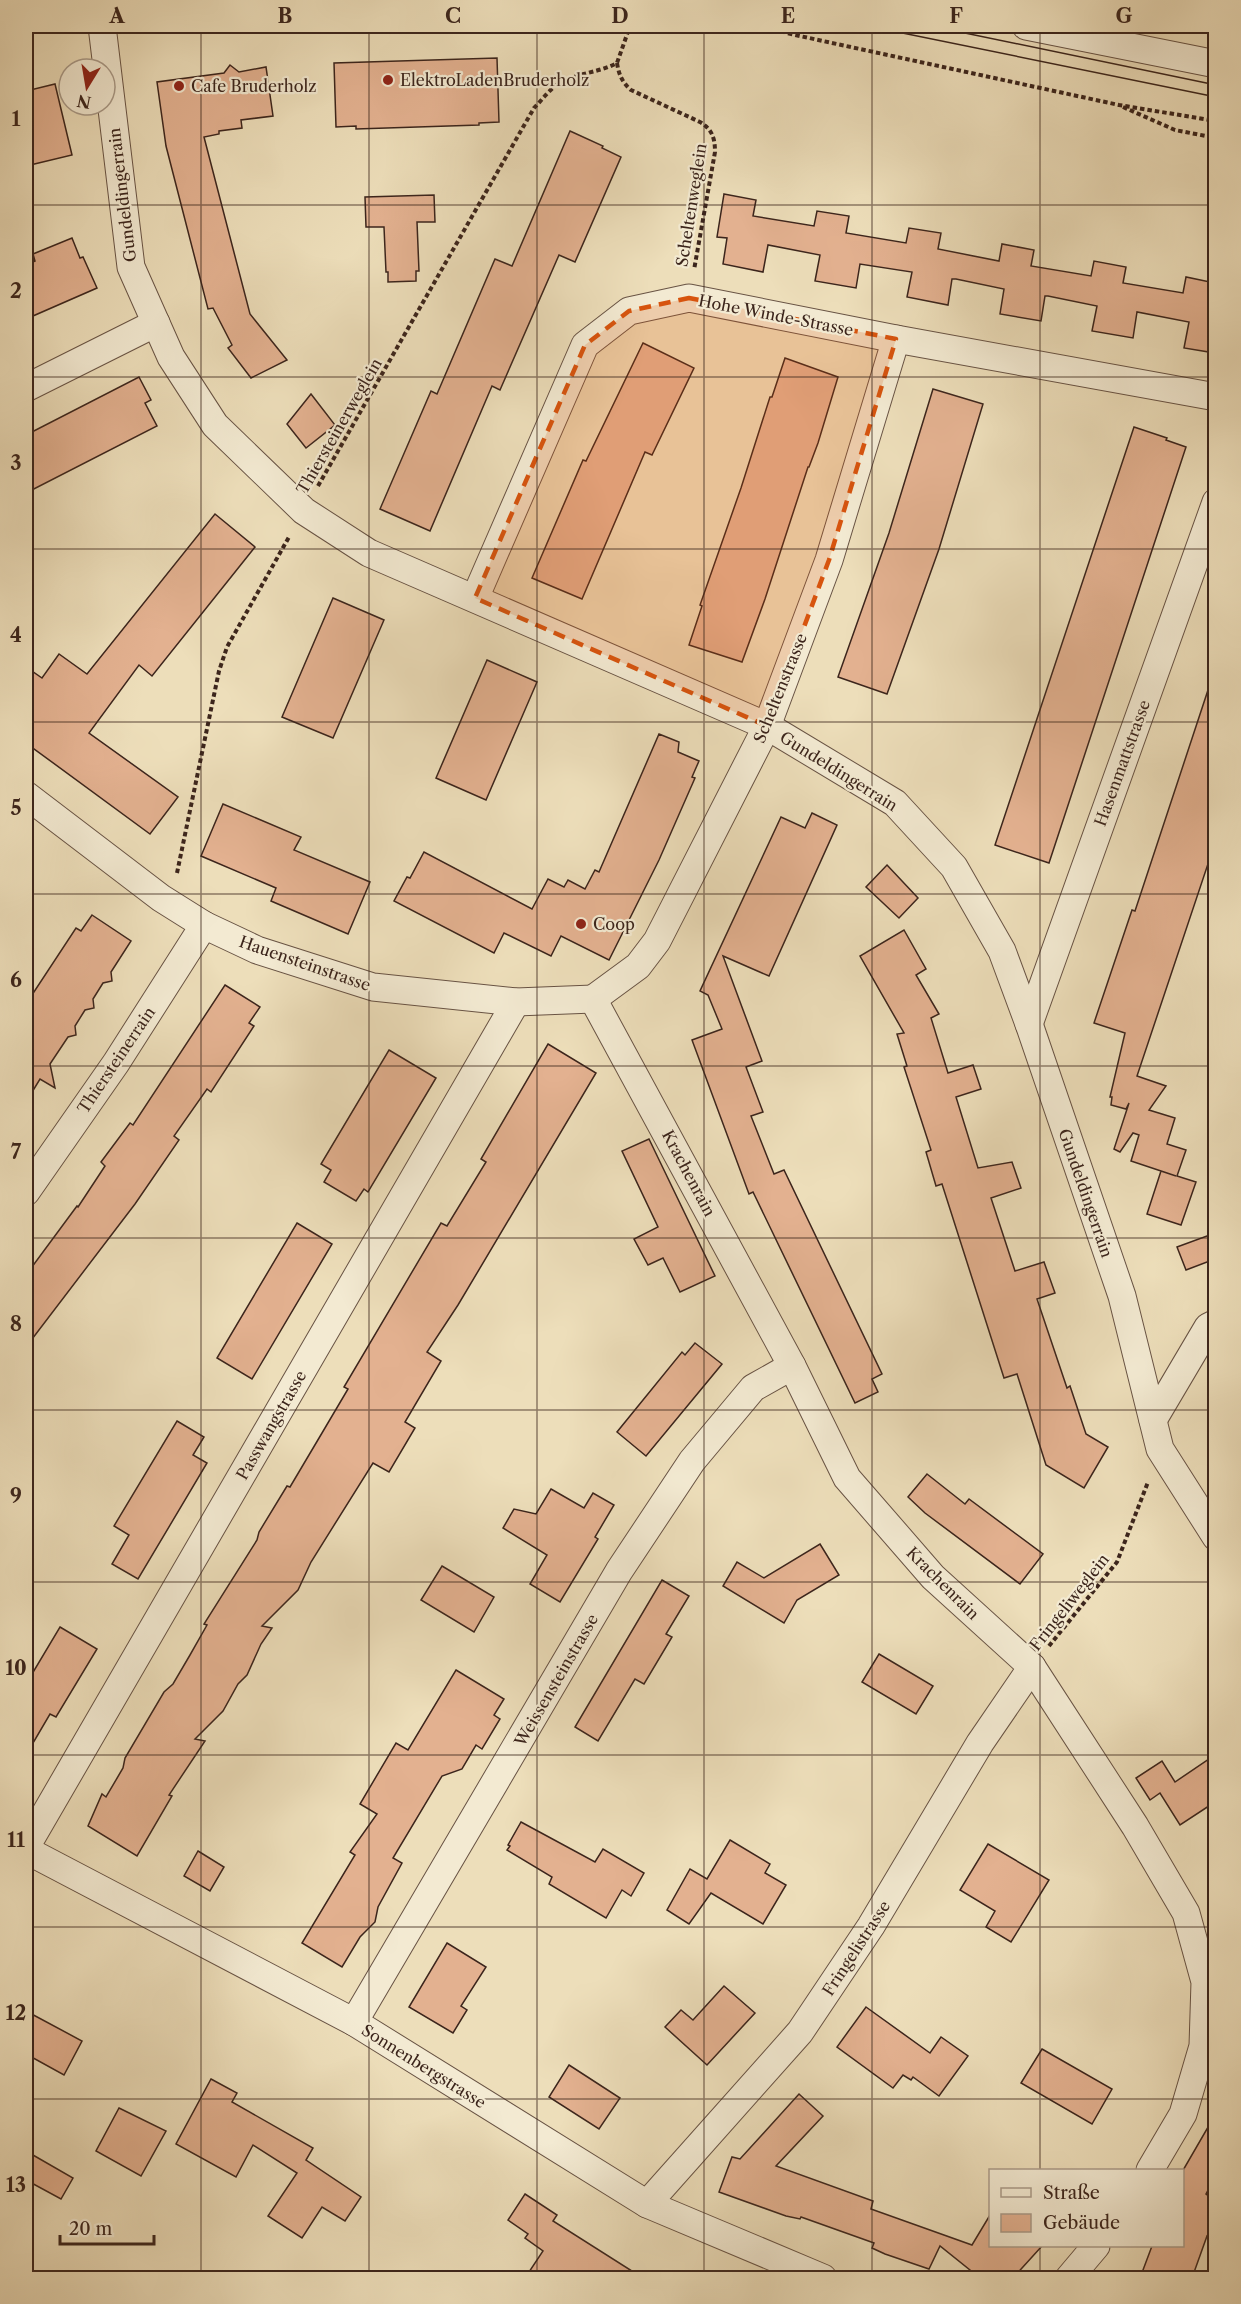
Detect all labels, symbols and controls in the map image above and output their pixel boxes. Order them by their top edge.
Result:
text: A [108,4,125,28]
text: B [278,4,293,28]
text: C [445,4,461,28]
text: D [611,4,629,28]
text: E [781,4,795,28]
text: F [949,4,963,28]
text: G [1116,4,1133,28]
north arrow [57,57,117,117]
place label: ElektroLadenBruderholz [400,70,589,90]
marker: ElektroLadenBruderholz [381,73,395,87]
place label: Cafe Bruderholz [191,76,317,96]
marker: Cafe Bruderholz [172,79,186,93]
text: N [75,91,93,113]
text: 1 [12,107,21,131]
street label: Gundeldingerrain [104,127,140,263]
street label: Scheltenweglein [671,142,711,268]
text: 2 [10,279,22,303]
street label: Hohe Winde-Strasse [697,290,855,340]
street label: Thiersteinerweglein [292,355,386,497]
text: 3 [10,451,22,475]
text: 4 [10,623,22,647]
street label: Scheltenstrasse [749,630,811,746]
street label: Hasenmattstrasse [1090,697,1154,829]
street label: Gundeldingerrain [776,727,902,815]
text: 5 [10,796,22,820]
place label: Coop [593,914,635,934]
marker: Coop [574,917,588,931]
street label: Hauensteinstrasse [237,931,373,995]
text: 6 [10,968,22,992]
street label: Thiersteinerrain [73,1003,159,1117]
street label: Krachenrain [658,1126,720,1220]
street label: Gundeldingerrain [1055,1126,1117,1260]
text: 7 [11,1140,22,1164]
text: 8 [10,1312,22,1336]
street label: Passwangstrasse [232,1367,310,1483]
text: 9 [10,1484,22,1508]
street label: Krachenrain [902,1542,984,1624]
street label: Fringeliweglein [1025,1550,1113,1654]
street label: Weissensteinstrasse [509,1610,602,1751]
text: 10 [5,1656,27,1680]
text: 11 [7,1828,25,1852]
street label: Fringelistrasse [818,1897,894,1999]
text: 12 [6,2001,26,2025]
street label: Sonnenbergstrasse [358,2020,490,2112]
legend [989,2169,1184,2247]
text: 13 [6,2173,26,2197]
text: Straße [1043,2182,1100,2204]
scale bar [60,2208,154,2246]
text: Gebäude [1043,2212,1120,2234]
text: 20 m [69,2218,113,2240]

